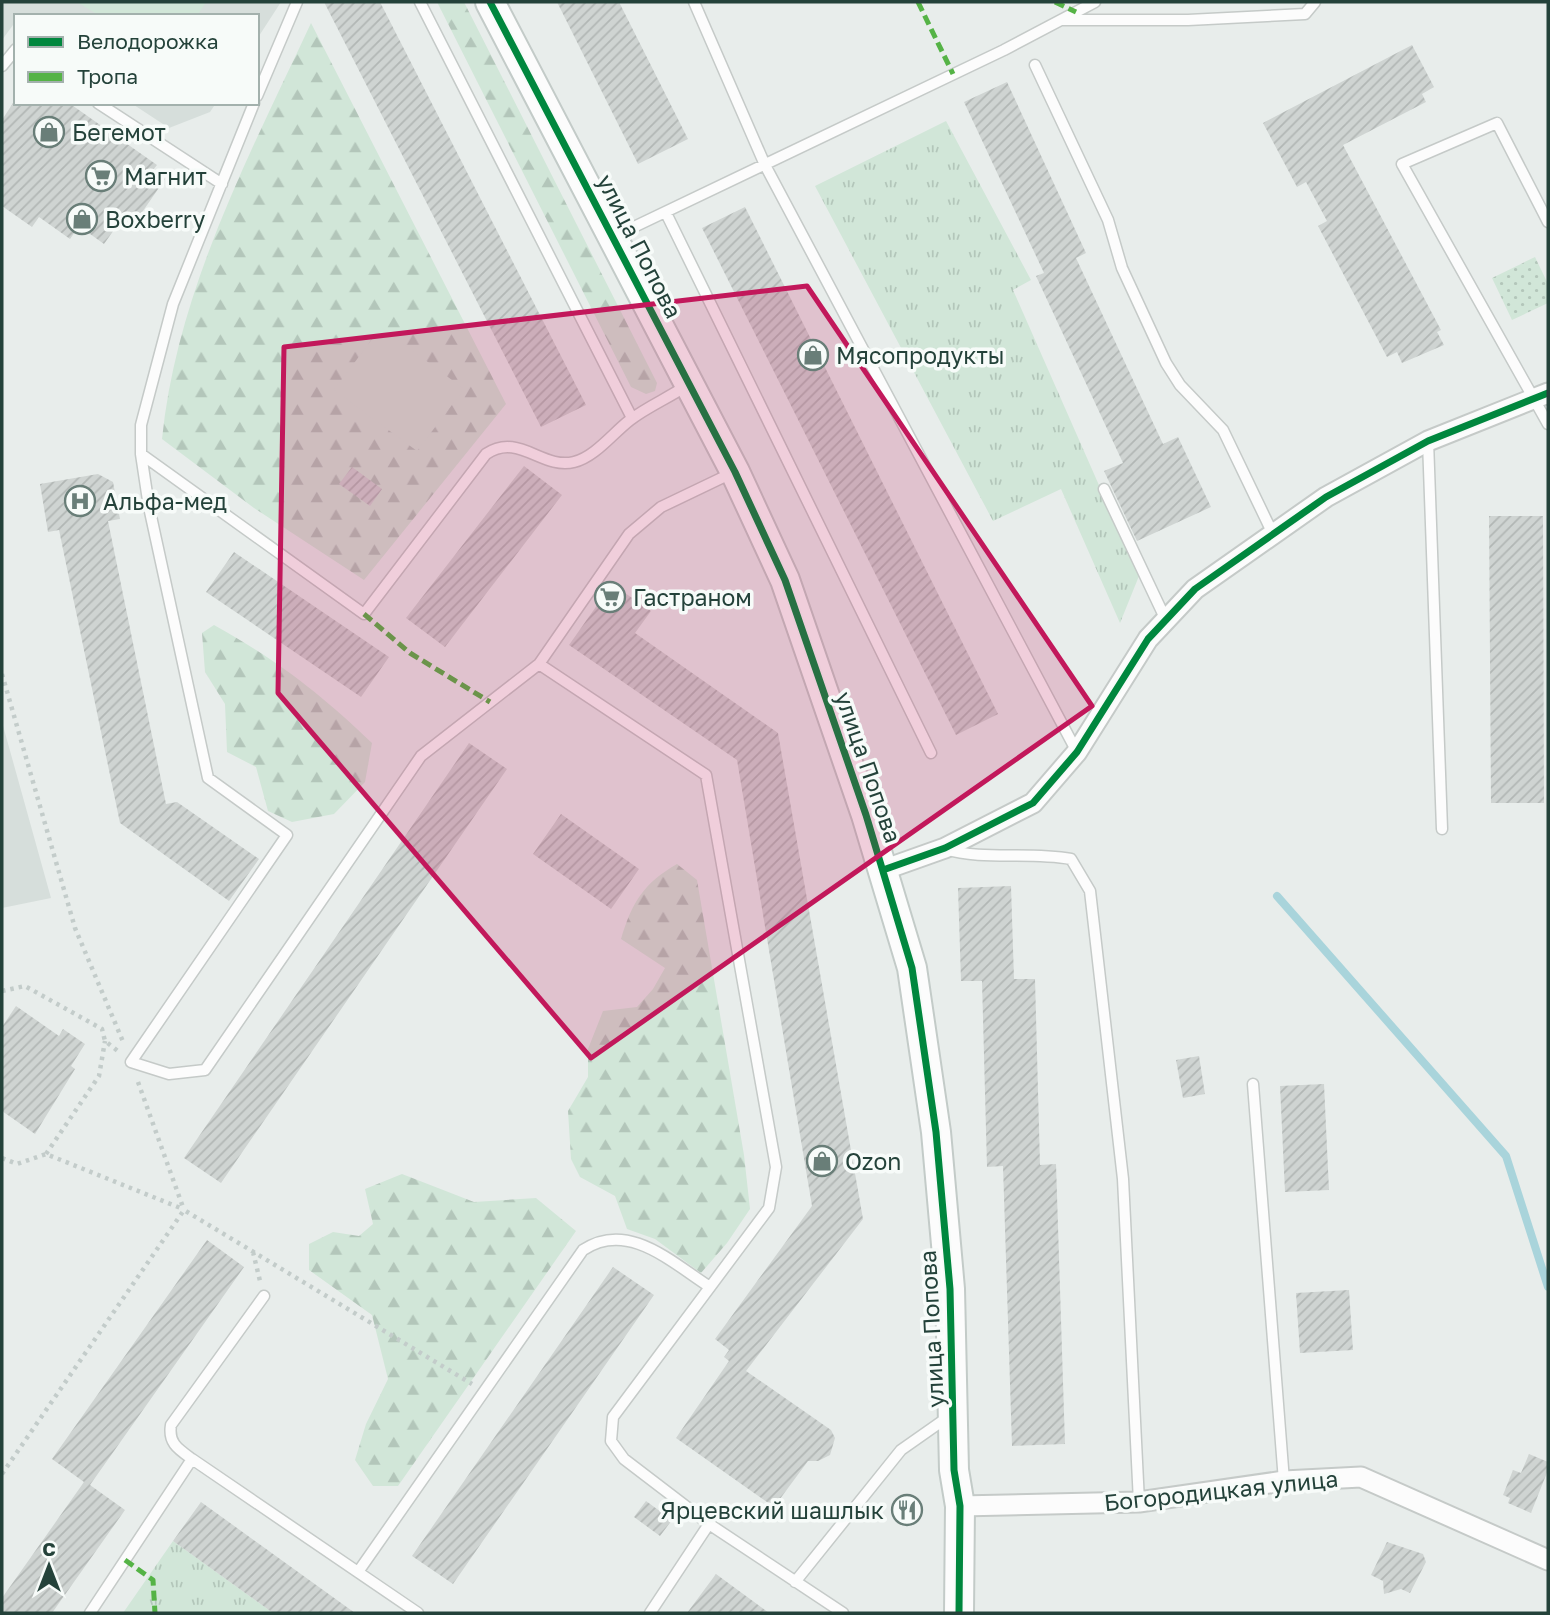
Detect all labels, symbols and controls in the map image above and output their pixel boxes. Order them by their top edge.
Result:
legend [14,14,259,105]
text: Велодорожка [77,28,219,54]
text: Тропа [77,63,138,89]
shop icon: Бегемот [32,115,66,149]
place label: Бегемот [72,118,166,146]
supermarket icon: Магнит [84,159,118,193]
place label: Магнит [124,162,207,190]
street label: улица Попова [592,169,688,323]
shop icon: Boxberry [65,202,99,236]
place label: Boxberry [105,205,206,233]
shop icon: Мясопродукты [796,338,830,372]
place label: Мясопродукты [836,341,1005,369]
hospital icon: Альфа-мед [63,484,97,518]
place label: Альфа-мед [103,487,227,515]
supermarket icon: Гастраном [593,580,627,614]
place label: Гастраном [633,583,752,611]
street label: улица Попова [830,688,908,846]
shop icon: Ozon [805,1144,839,1178]
place label: Ozon [845,1147,901,1175]
street label: улица Попова [913,1249,949,1409]
street label: Богородицкая улица [1102,1464,1340,1516]
restaurant icon: Ярцевский шашлык [890,1493,924,1527]
place label: Ярцевский шашлык [660,1496,884,1524]
north arrow [14,1531,84,1601]
text: С [42,1537,56,1560]

